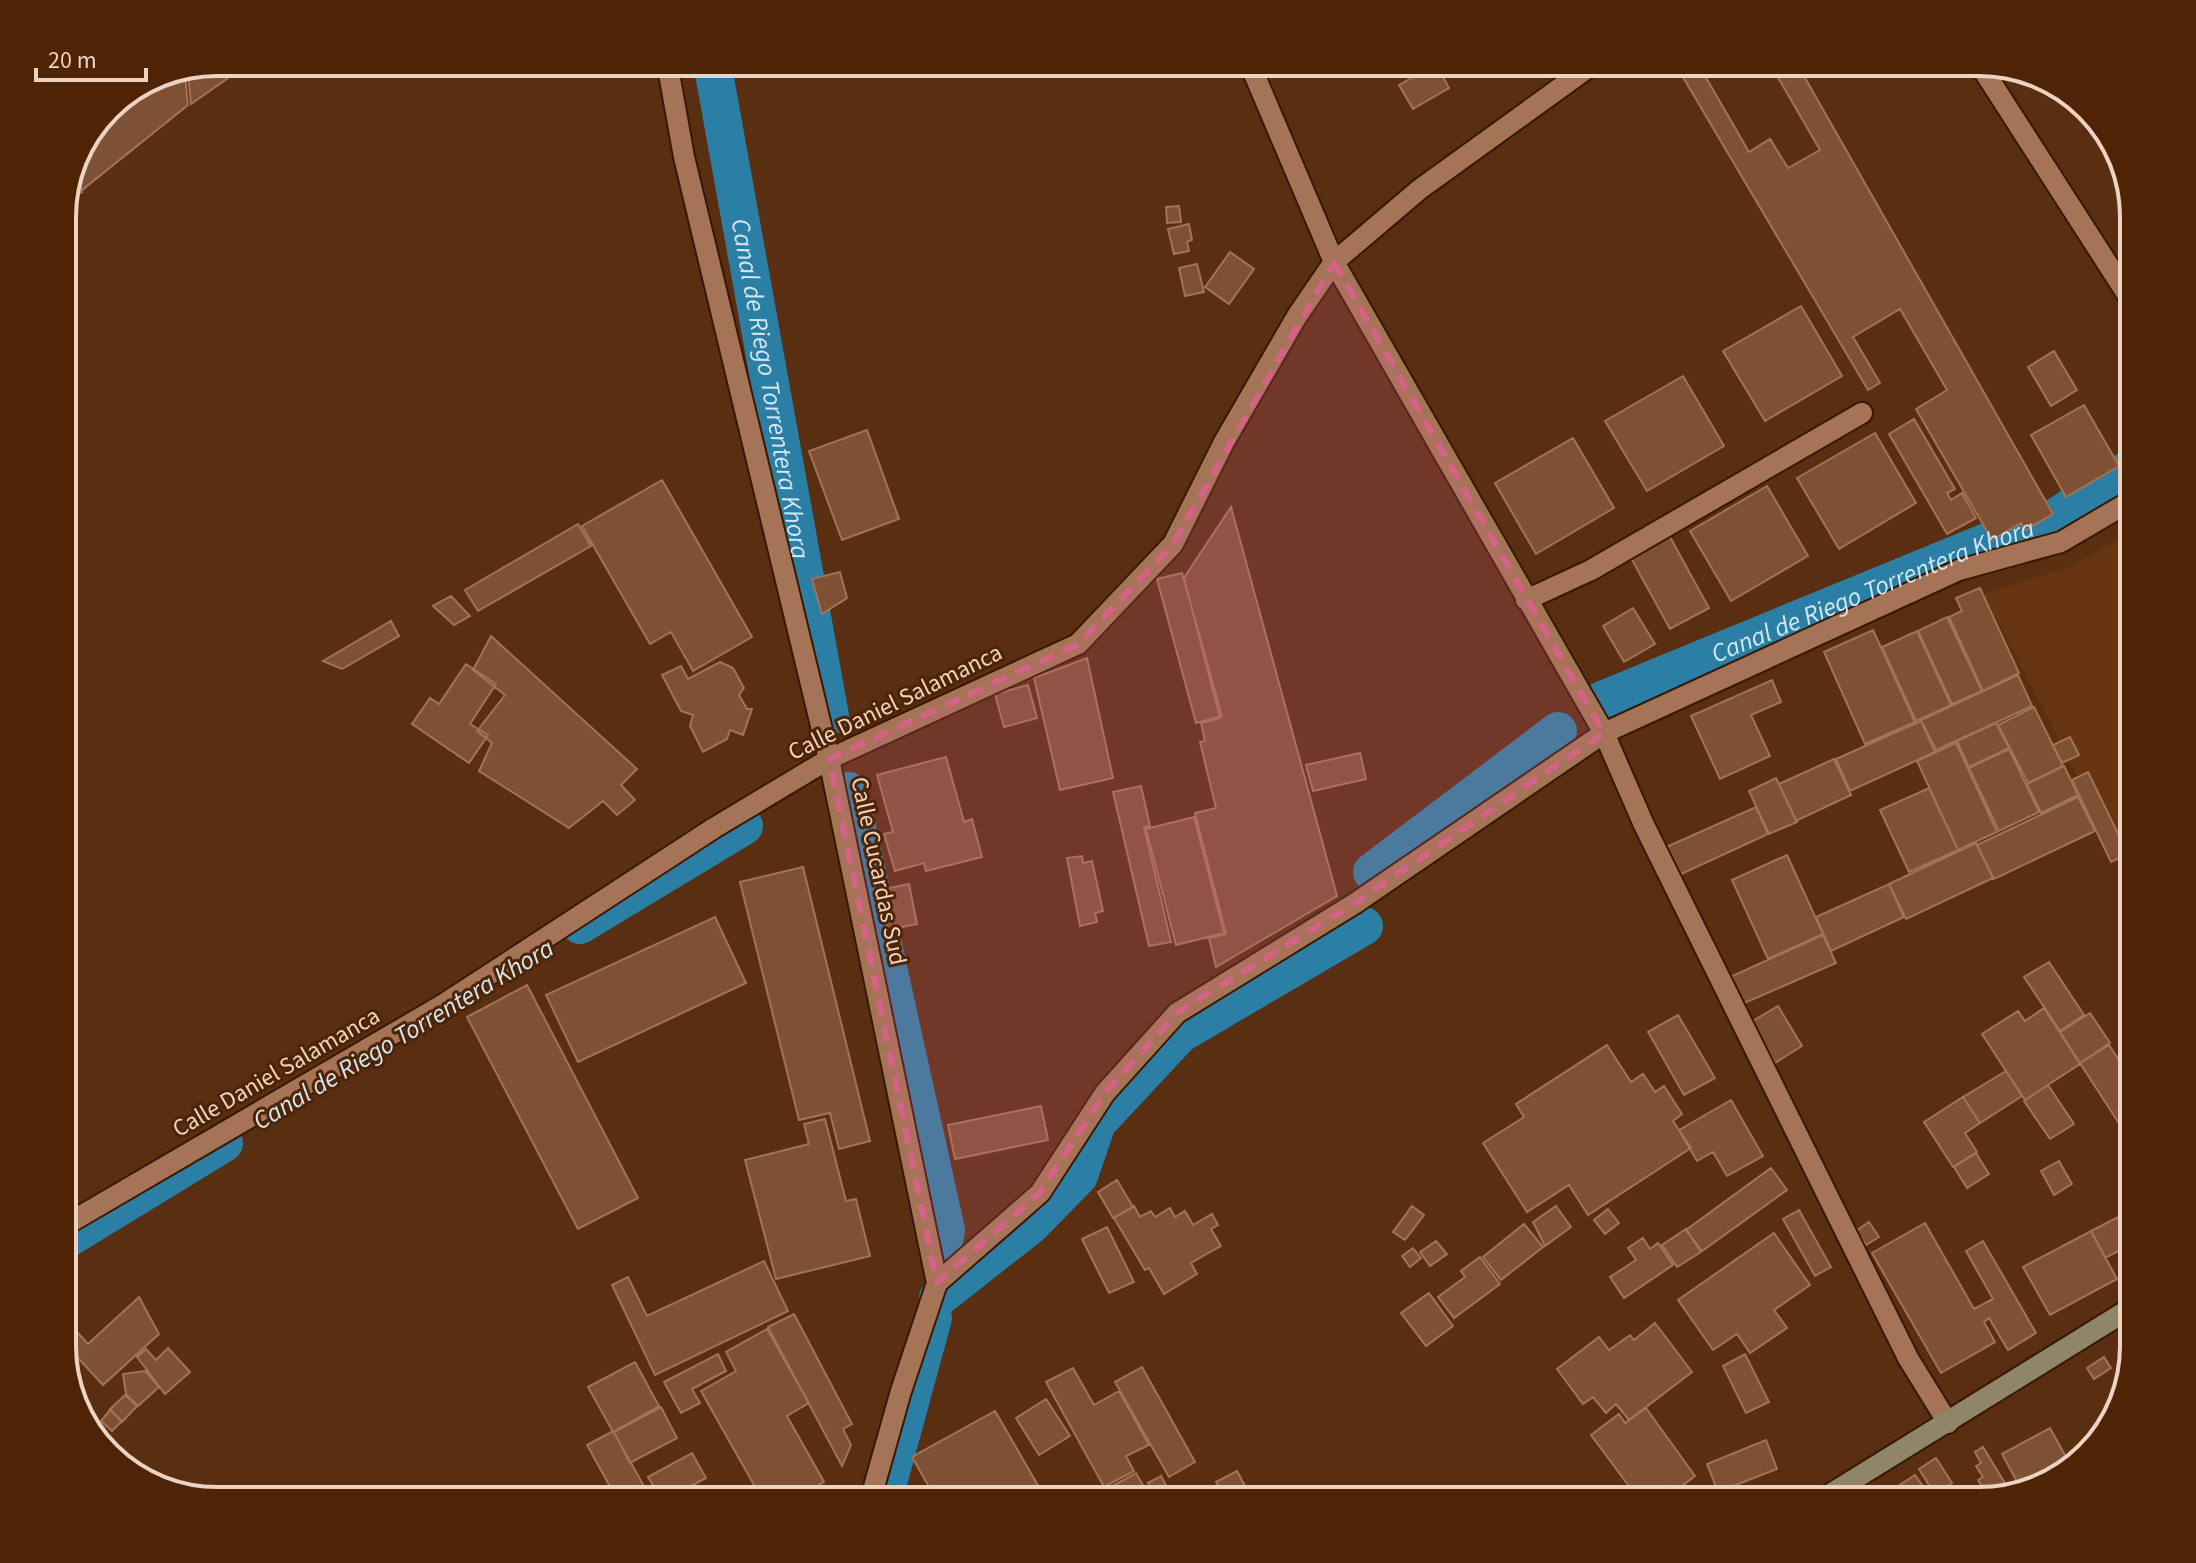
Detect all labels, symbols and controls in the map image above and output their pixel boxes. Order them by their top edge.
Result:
scale bar [36,32,146,82]
text: 20 m [48,43,97,78]
water label: Canal de Riego Torrentera Khora [722,216,819,562]
water label: Canal de Riego Torrentera Khora [1705,510,2039,672]
street label: Calle Daniel Salamanca [782,635,1008,770]
street label: Calle Cucardas Sud [841,774,916,968]
water label: Canal de Riego Torrentera Khora [246,930,561,1139]
street label: Calle Daniel Salamanca [166,999,387,1146]

